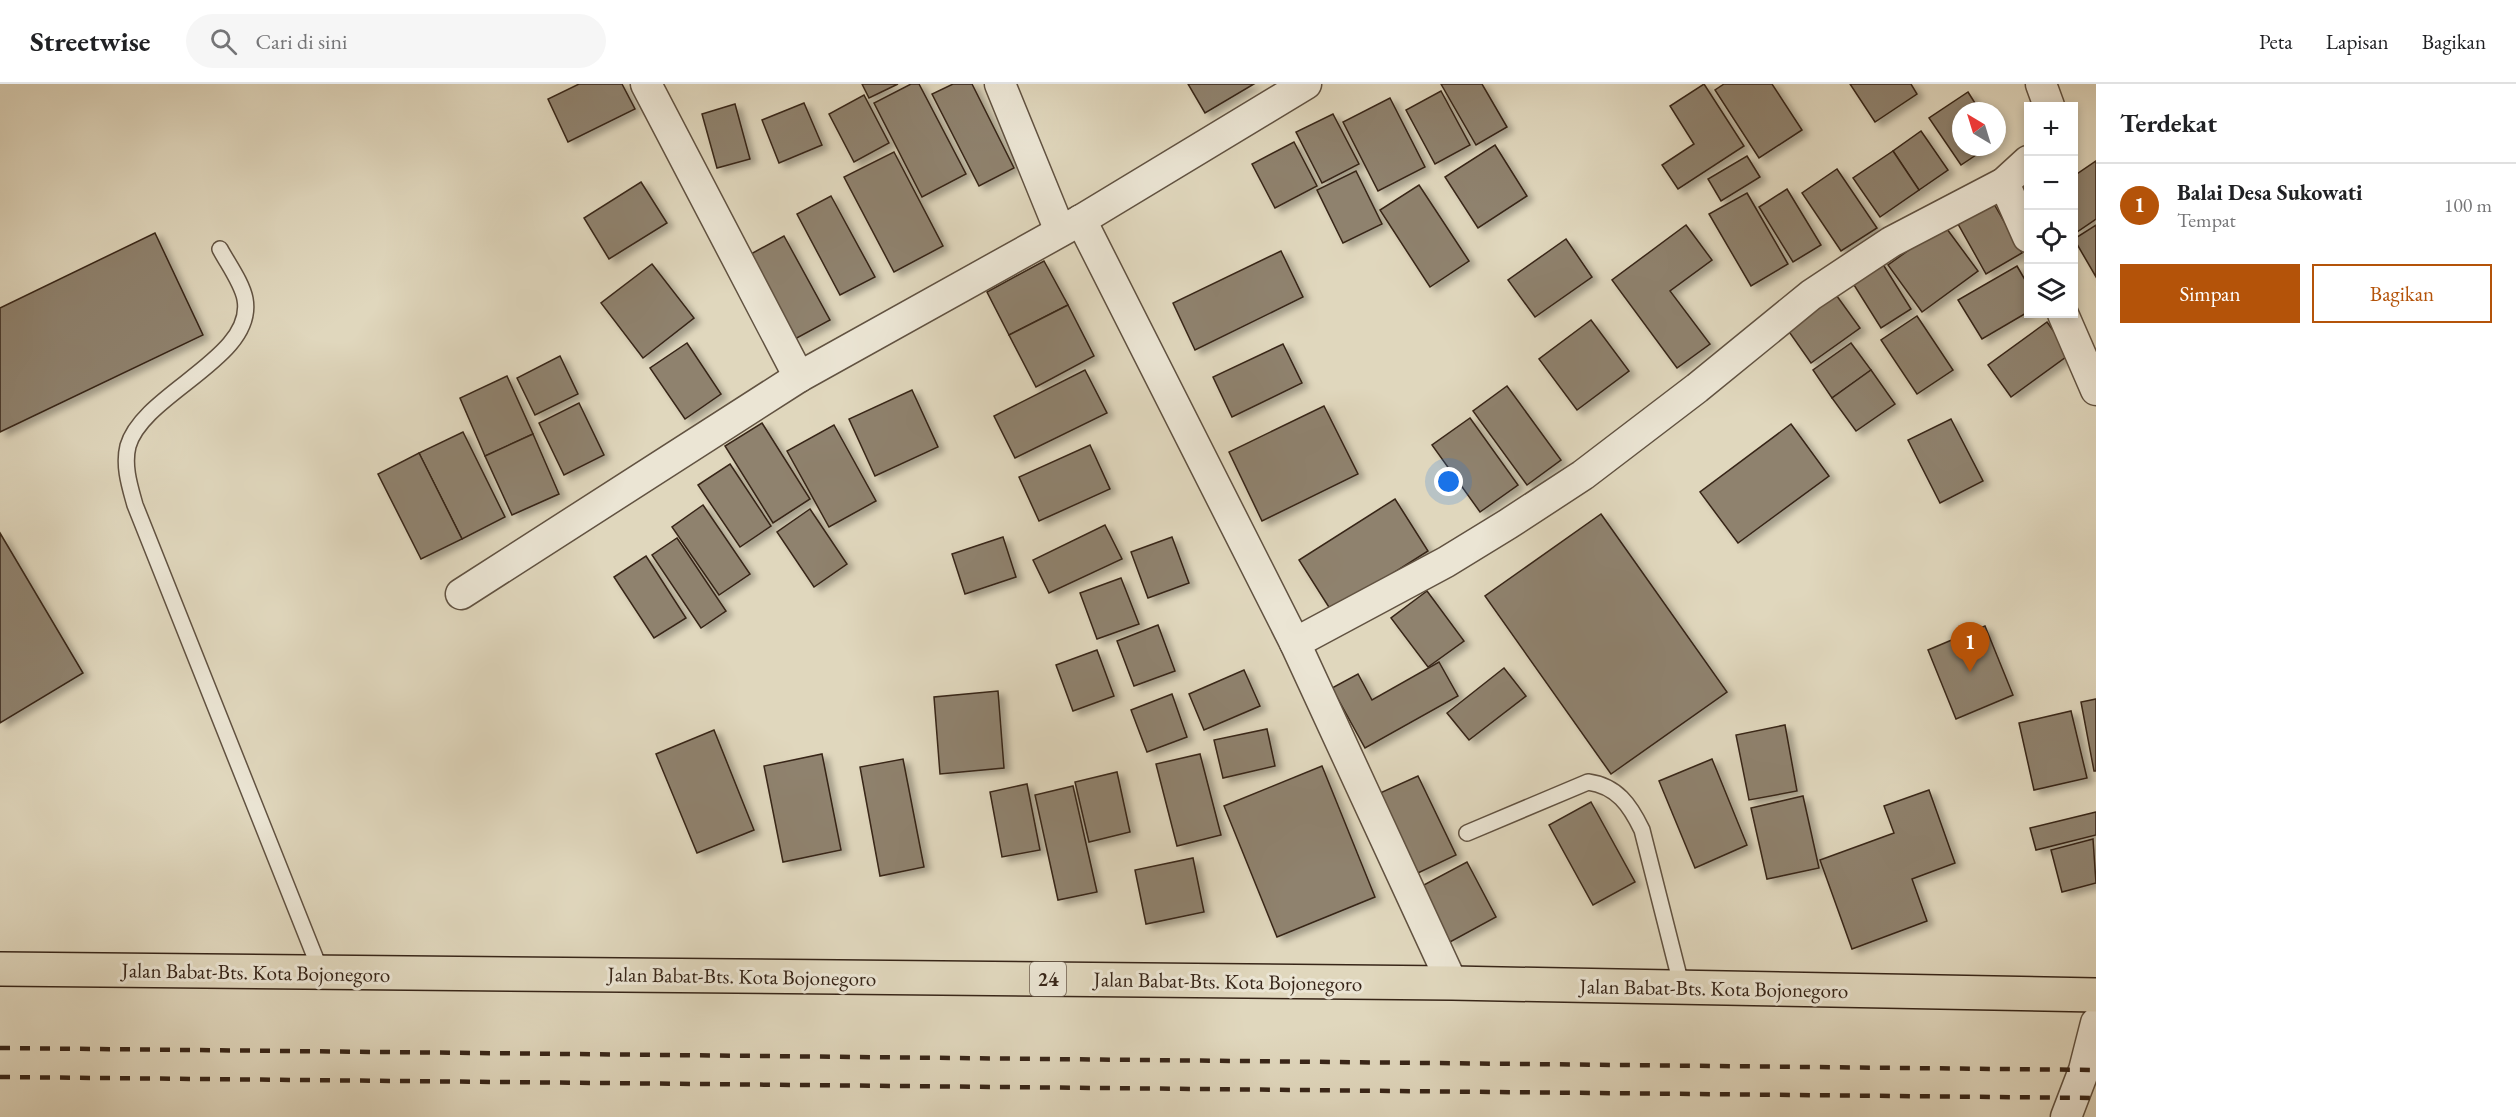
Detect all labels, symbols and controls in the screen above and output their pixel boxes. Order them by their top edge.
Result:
search box [186,14,606,68]
text: Streetwise [30,23,150,59]
icon: search [207,25,240,58]
text: Cari di sini [255,27,347,56]
text: Peta [2259,28,2293,55]
text: Lapisan [2326,28,2389,55]
text: Bagikan [2422,28,2486,55]
north arrow [1952,102,2006,156]
map controls [2024,102,2078,318]
button: + [2024,102,2078,156]
text: Terdekat [2120,106,2217,140]
button: − [2024,156,2078,210]
text: Balai Desa Sukowati [2177,178,2363,207]
text: 1 [2134,192,2145,218]
text: 100 m [2444,192,2492,218]
text: Tempat [2177,207,2236,233]
button: locate [2024,210,2078,264]
button: layers [2024,264,2078,318]
button: Simpan [2120,264,2300,323]
button: Bagikan [2312,264,2492,323]
your location [1434,467,1463,496]
pin: 1 [1950,622,1990,672]
street label: Jalan Babat-Bts. Kota Bojonegoro [119,956,391,988]
street label: Jalan Babat-Bts. Kota Bojonegoro [605,960,877,992]
road number: 24 [1030,962,1066,996]
street label: Jalan Babat-Bts. Kota Bojonegoro [1091,965,1363,997]
street label: Jalan Babat-Bts. Kota Bojonegoro [1577,972,1849,1004]

